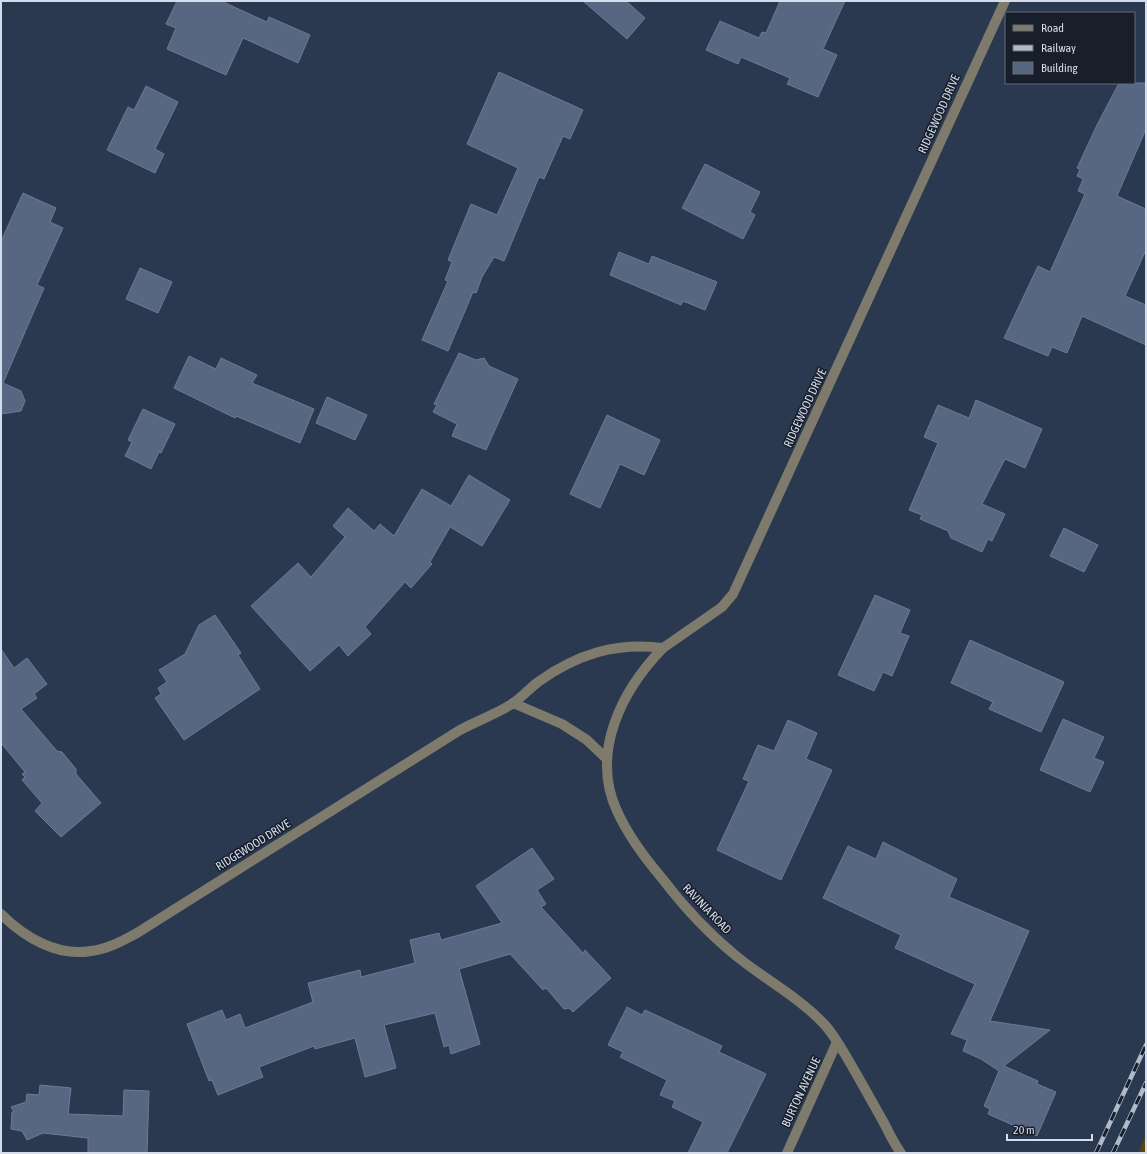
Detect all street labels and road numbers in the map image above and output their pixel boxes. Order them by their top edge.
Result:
street label: RIDGEWOOD DRIVE [915,72,963,156]
street label: RIDGEWOOD DRIVE [781,367,829,449]
street label: RIDGEWOOD DRIVE [213,817,293,873]
street label: RAVINIA ROAD [680,881,734,937]
street label: BURTON AVENUE [779,1055,823,1129]

